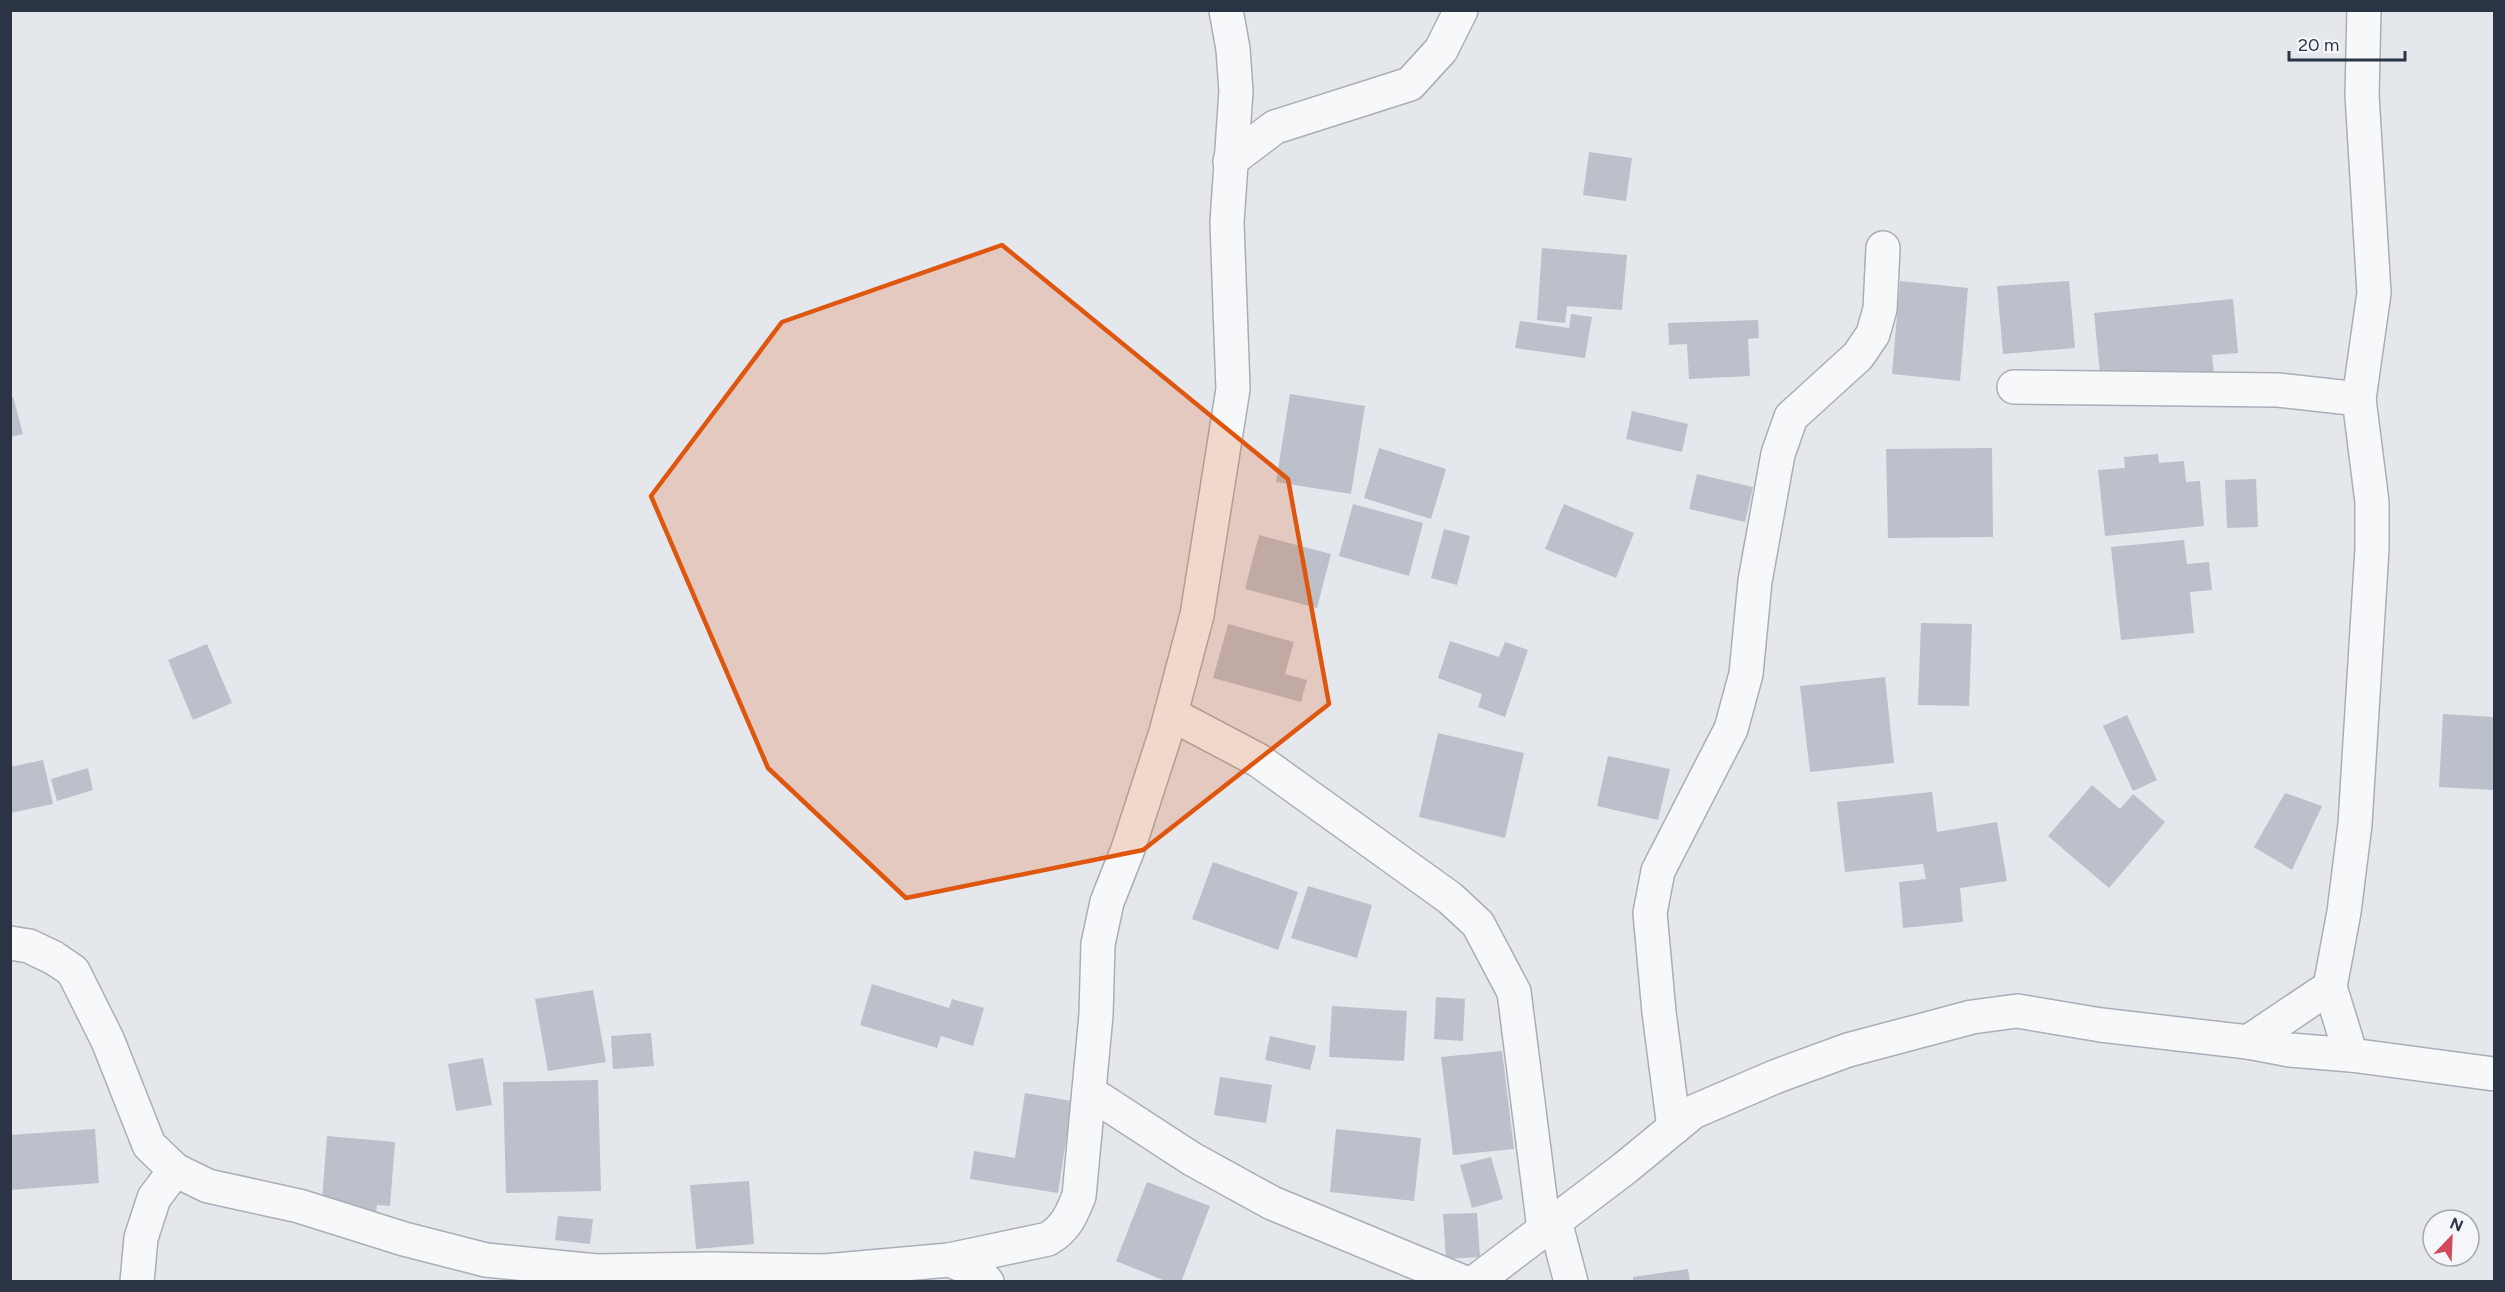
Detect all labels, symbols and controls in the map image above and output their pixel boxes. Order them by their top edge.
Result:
scale bar [2289,24,2404,62]
text: 20 m [2298,34,2339,56]
north arrow [2421,1208,2481,1268]
text: N [2447,1213,2466,1236]

